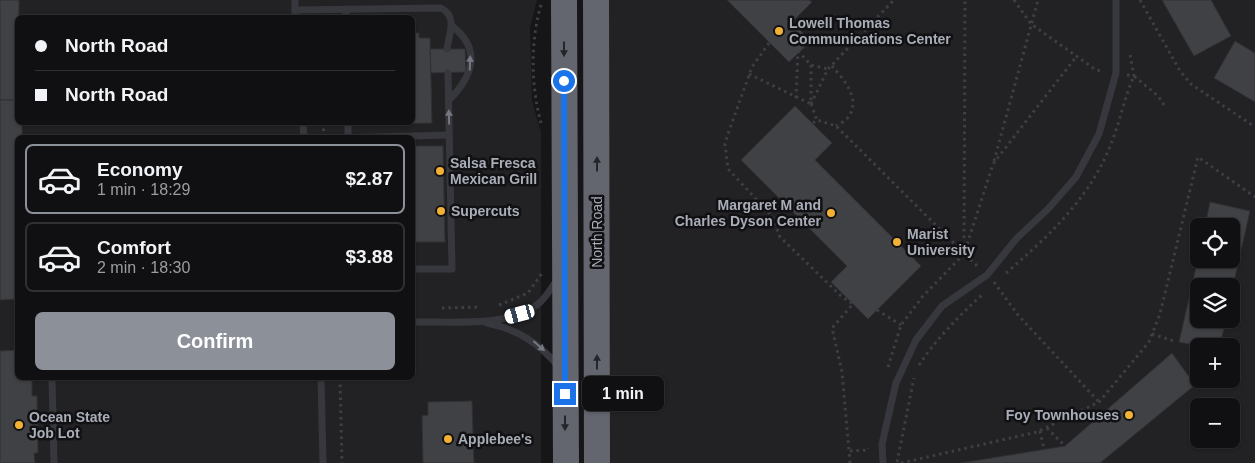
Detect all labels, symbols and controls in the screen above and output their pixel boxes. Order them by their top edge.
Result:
place label: Lowell Thomas Communications Center [789,15,951,47]
marker: Lowell Thomas Communications Center [773,25,785,37]
text: North Road [65,35,168,56]
one-way arrow [560,41,568,57]
one-way arrow [466,55,474,71]
route start [553,70,575,92]
text: North Road [65,84,168,105]
one-way arrow [445,109,453,125]
place label: Salsa Fresca Mexican Grill [450,155,537,187]
one-way arrow [593,156,601,172]
icon: car [37,157,82,202]
text: Economy [97,159,183,180]
marker: Salsa Fresca Mexican Grill [434,165,446,177]
text: $2.87 [345,168,393,189]
text: 1 min · 18:29 [97,181,190,198]
street label: North Road [589,196,605,268]
place label: Margaret M and Charles Dyson Center [675,197,822,229]
place label: Supercuts [451,203,520,219]
marker: Supercuts [435,205,447,217]
marker: Margaret M and Charles Dyson Center [825,207,837,219]
map controls [1190,218,1240,448]
button: locate [1190,218,1240,268]
place label: Marist University [907,226,975,258]
icon: car [37,235,82,280]
marker: Marist University [891,236,903,248]
text: Comfort [97,237,171,258]
text: $3.88 [345,246,393,267]
text: 2 min · 18:30 [97,259,190,276]
button: layers [1190,278,1240,328]
car [503,303,536,325]
button: Confirm [35,312,395,370]
button: + [1190,338,1240,388]
one-way arrow [532,341,545,352]
one-way arrow [593,354,601,370]
callout: 1 min [582,376,665,412]
route end [554,383,576,405]
text: 1 min [602,385,644,402]
button: − [1190,398,1240,448]
place label: Foy Townhouses [1006,407,1119,423]
place label: Ocean State Job Lot [29,409,110,441]
marker: Foy Townhouses [1123,409,1135,421]
one-way arrow [561,415,569,431]
marker: Ocean State Job Lot [13,419,25,431]
place label: Applebee's [458,431,532,447]
marker: Applebee's [442,433,454,445]

